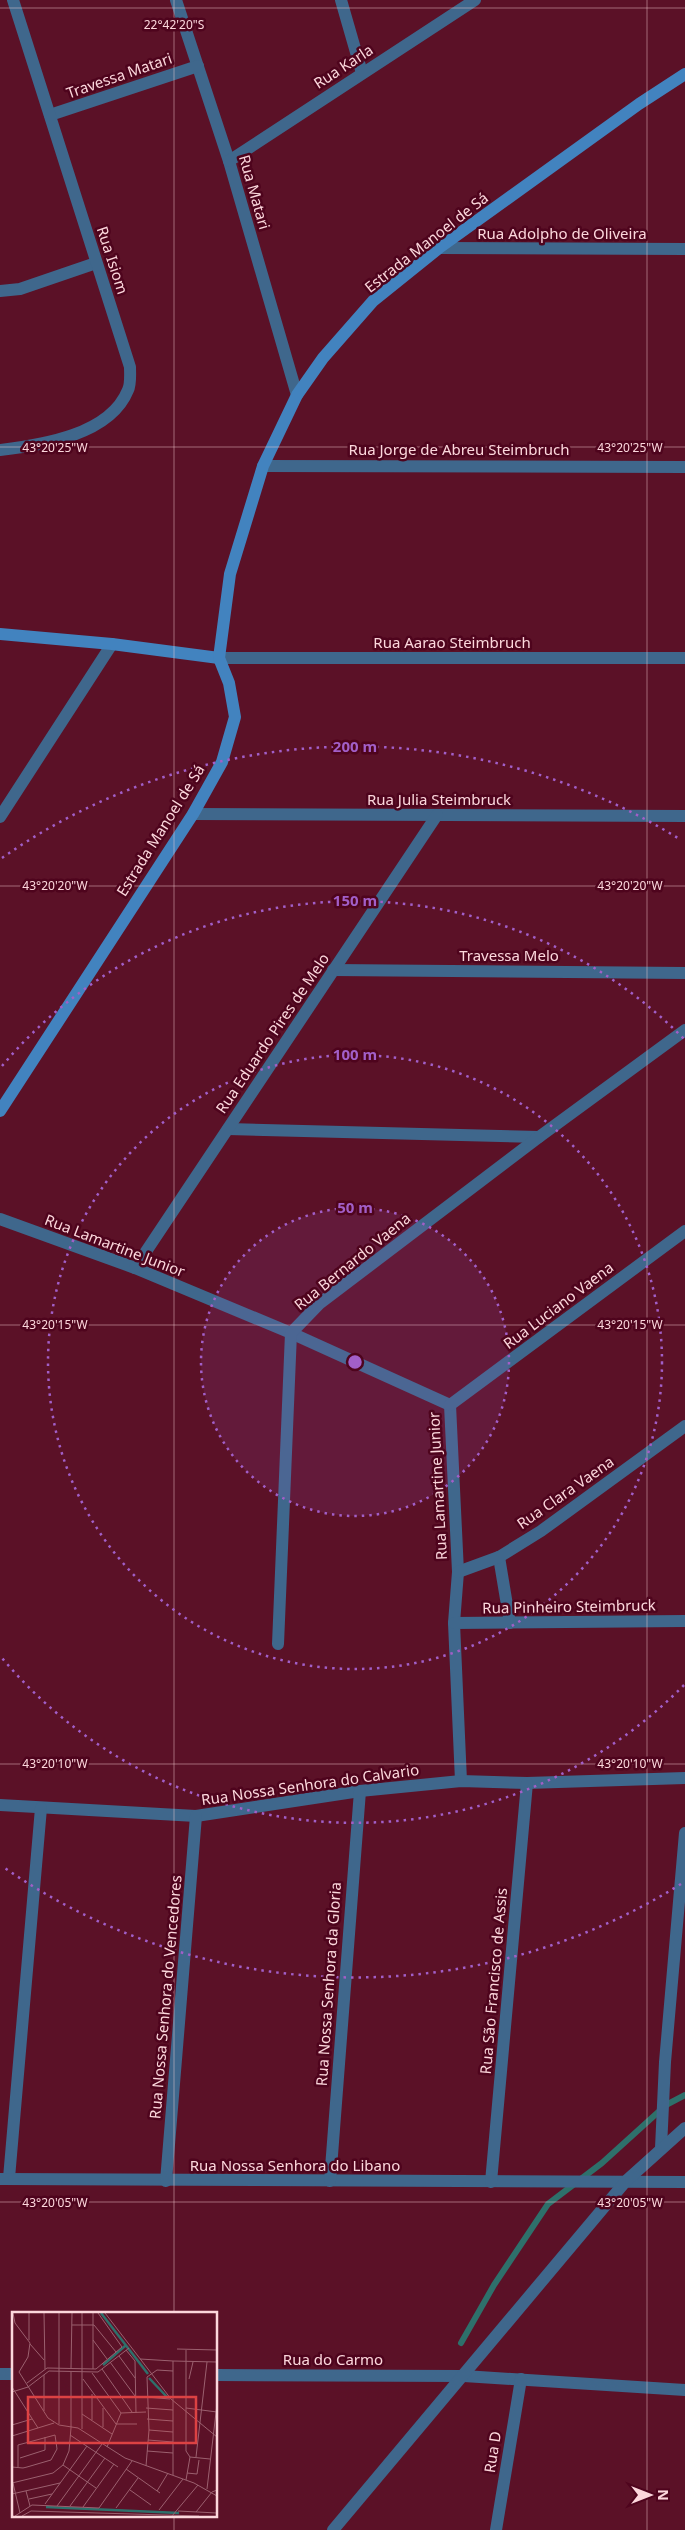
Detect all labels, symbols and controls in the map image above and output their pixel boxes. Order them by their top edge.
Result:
text: 22°42'20"S [144,16,205,33]
street label: Rua Karla [309,39,377,93]
street label: Travessa Matari [63,48,175,102]
street label: Rua Matari [235,152,275,232]
street label: Estrada Manoel de Sá [360,187,492,297]
street label: Rua Adolpho de Oliveira [477,223,647,243]
street label: Rua Isiom [93,224,133,296]
text: 43°20'25"W [22,439,88,456]
street label: Rua Jorge de Abreu Steimbruch [349,439,569,459]
text: 43°20'25"W [597,439,663,456]
street label: Rua Aarao Steimbruch [373,632,531,652]
text: 200 m [333,736,377,756]
street label: Estrada Manoel de Sá [111,760,209,900]
street label: Rua Julia Steimbruck [367,789,511,809]
text: 43°20'20"W [22,877,88,894]
text: 43°20'20"W [597,877,663,894]
text: 150 m [333,890,377,910]
street label: Travessa Melo [459,945,559,965]
street label: Rua Eduardo Pires de Melo [211,949,333,1117]
text: 100 m [333,1044,377,1064]
text: 50 m [337,1197,373,1217]
street label: Rua Bernardo Vaena [290,1208,414,1314]
street label: Rua Lamartine Junior [42,1209,188,1281]
street label: Rua Luciano Vaena [499,1257,617,1353]
text: 43°20'15"W [22,1316,88,1333]
text: 43°20'15"W [597,1316,663,1333]
centre of rings [346,1353,364,1371]
street label: Rua Lamartine Junior [423,1411,451,1561]
street label: Rua Clara Vaena [513,1451,617,1533]
street label: Rua Pinheiro Steimbruck [482,1594,656,1618]
text: 43°20'10"W [22,1755,88,1772]
text: 43°20'10"W [597,1755,663,1772]
street label: Rua Nossa Senhora do Calvario [200,1759,420,1809]
street label: Rua Nossa Senhora do Vencedores [144,1874,186,2120]
street label: Rua Nossa Senhora da Gloria [311,1881,345,2087]
street label: Rua São Francisco de Assis [475,1887,511,2075]
street label: Rua Nossa Senhora do Libano [190,2155,400,2175]
text: 43°20'05"W [22,2194,88,2211]
text: 43°20'05"W [597,2194,663,2211]
inset map [12,2312,218,2518]
street label: Rua do Carmo [283,2349,383,2369]
street label: Rua D [479,2430,505,2474]
north arrow [625,2470,675,2520]
text: N [654,2489,673,2501]

